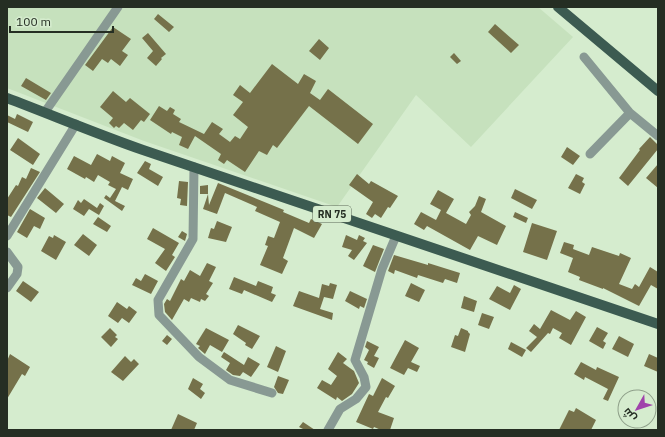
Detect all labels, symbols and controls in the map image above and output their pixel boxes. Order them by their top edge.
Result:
scale bar [10,8,113,34]
text: 100 m [16,14,51,29]
road number: RN 75 [313,206,351,222]
north arrow [617,389,657,429]
text: ش [619,405,639,425]

